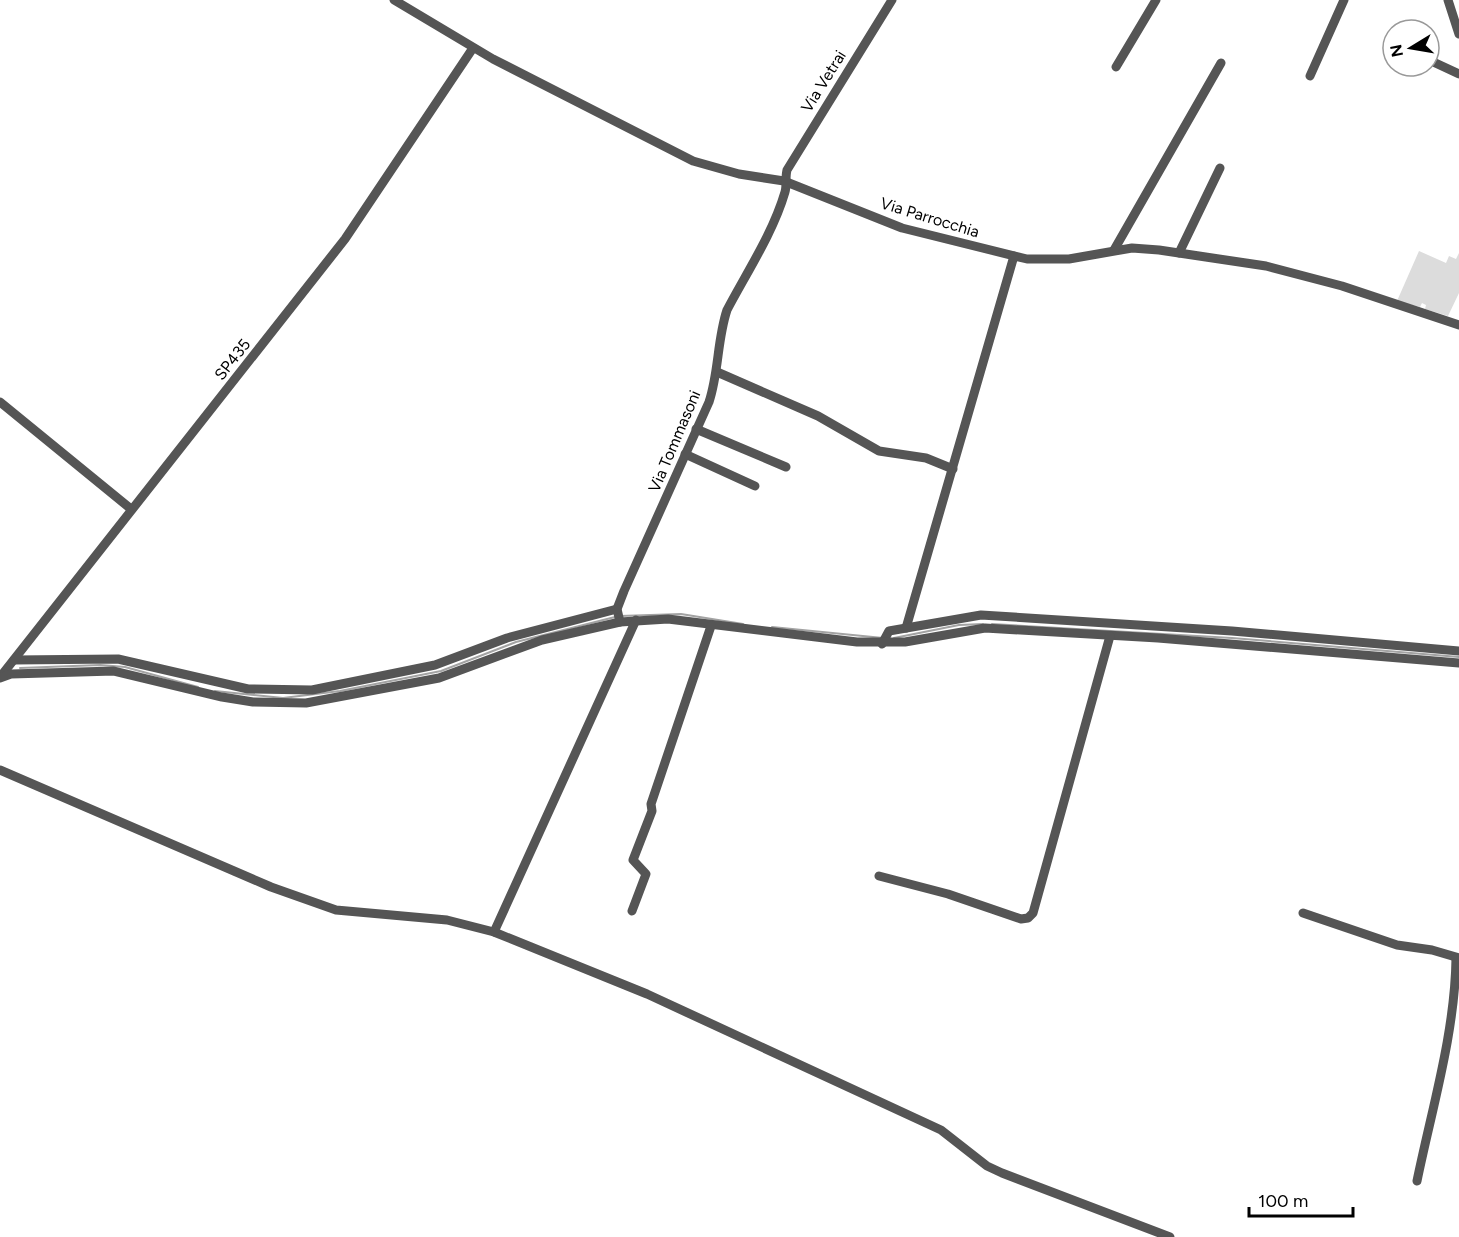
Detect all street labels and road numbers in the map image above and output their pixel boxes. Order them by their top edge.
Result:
street label: Via Vetrai [797,47,850,116]
street label: Via Parrocchia [878,193,982,242]
street label: SP435 [210,335,254,384]
street label: Via Tommasoni [644,387,704,495]

